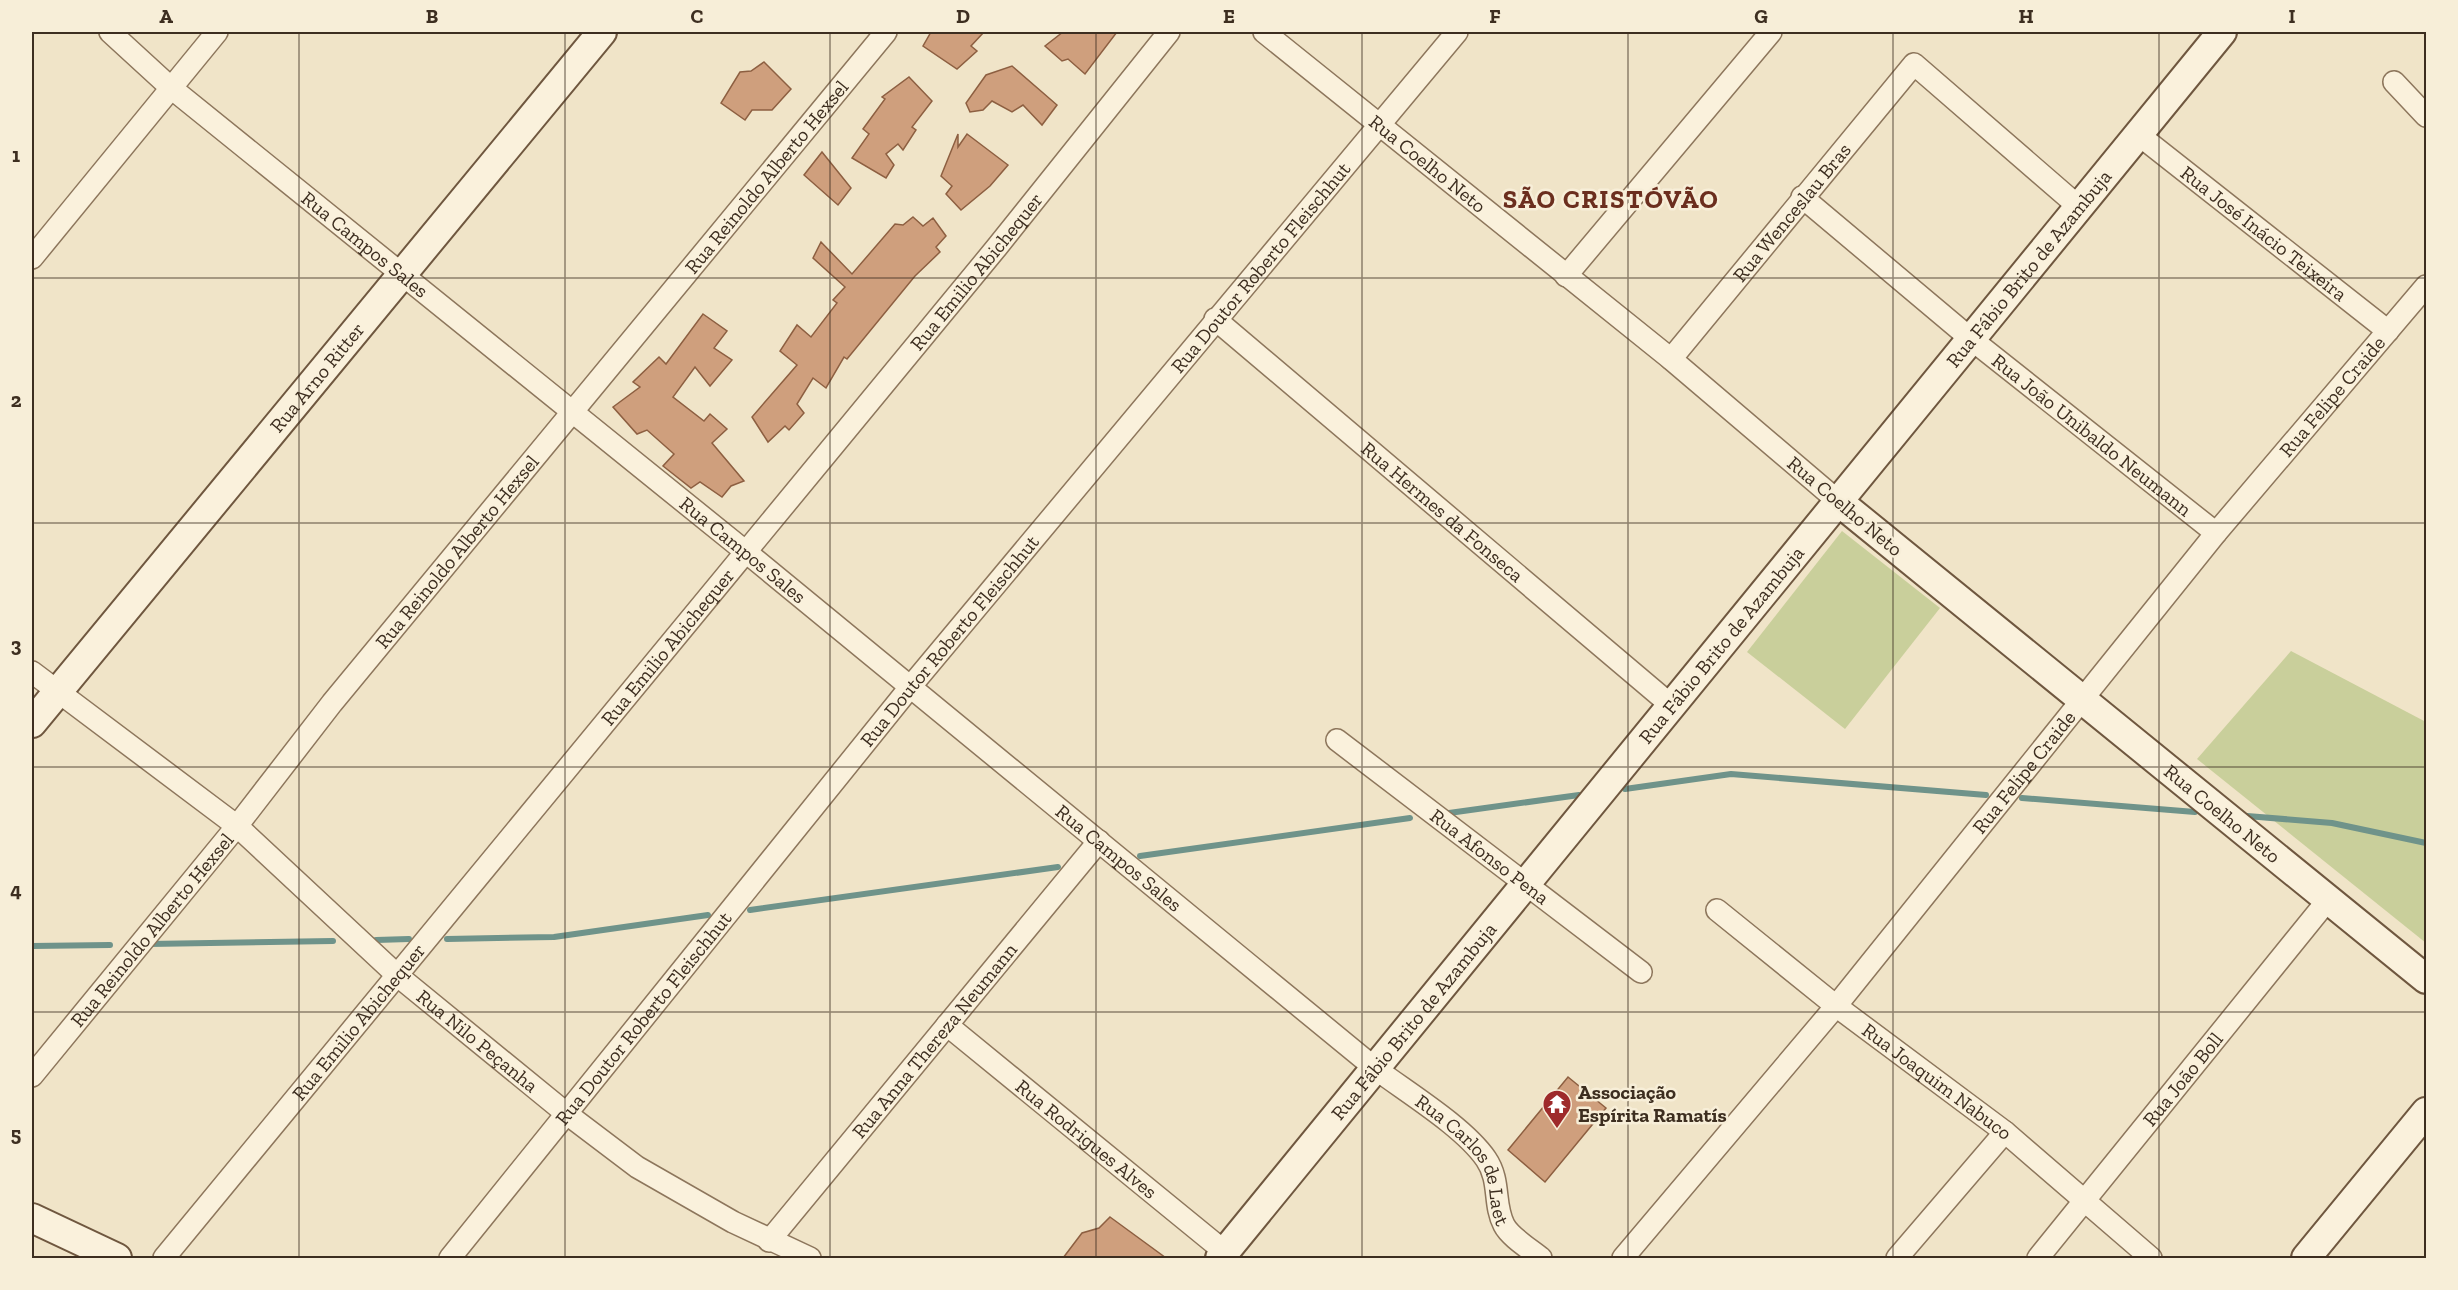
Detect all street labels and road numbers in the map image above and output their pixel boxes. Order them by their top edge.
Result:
street label: Rua Reinoldo Alberto Hexsel [680,75,853,279]
street label: Rua Coelho Neto [1364,109,1491,218]
street label: Rua Wenceslau Bras [1728,138,1856,287]
street label: Rua Doutor Roberto Fleischhut [1166,157,1356,378]
street label: Rua José Inácio Teixeira [2176,160,2352,306]
street label: Rua Fábio Brito de Azambuja [1941,165,2117,372]
street label: Rua Campos Sales [297,186,433,303]
street label: Rua Emilio Abichequer [905,188,1048,355]
street label: Rua Arno Ritter [265,318,369,437]
street label: Rua Felipe Craide [2274,331,2390,462]
street label: Rua João Unibaldo Neumann [1987,348,2197,522]
street label: Rua Hermes da Fonseca [1356,436,1529,587]
street label: Rua Reinoldo Alberto Hexsel [370,450,544,653]
street label: Rua Coelho Neto [1782,451,1908,561]
street label: Rua Campos Sales [675,491,811,608]
street label: Rua Doutor Roberto Fleischhut [855,530,1044,751]
street label: Rua Fábio Brito de Azambuja [1633,541,1809,748]
street label: Rua Emilio Abichequer [596,563,739,730]
street label: Rua Felipe Craide [1967,706,2081,838]
street label: Rua Coelho Neto [2159,759,2285,868]
street label: Rua Campos Sales [1051,799,1187,917]
street label: Rua Afonso Pena [1425,803,1554,910]
street label: Rua Reinoldo Alberto Hexsel [65,828,238,1032]
street label: Rua Doutor Roberto Fleischhut [550,906,737,1130]
street label: Rua Fábio Brito de Azambuja [1326,917,1502,1125]
street label: Rua Anna Thereza Neumann [847,937,1022,1143]
street label: Rua Emilio Abichequer [287,938,430,1105]
street label: Rua Nilo Peçanha [412,984,543,1098]
street label: Rua Joaquim Nabuco [1857,1018,2017,1145]
street label: Rua João Boll [2138,1027,2228,1131]
street label: Rua Rodrigues Alves [1011,1074,1162,1204]
street label: Rua Carlos de Laet [1411,1089,1515,1230]

